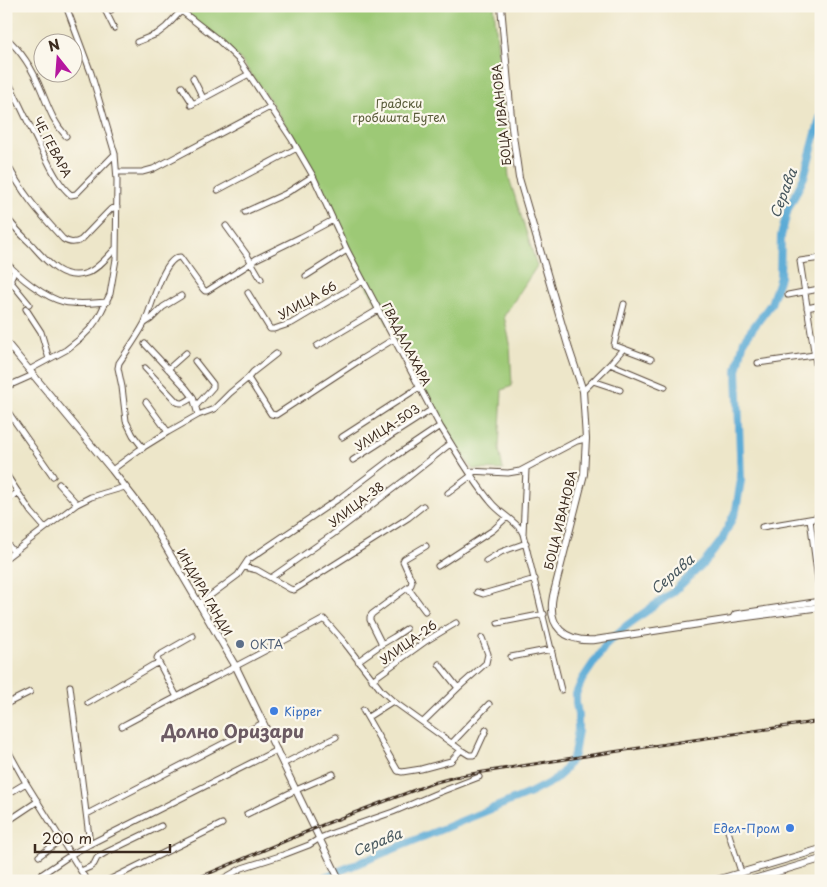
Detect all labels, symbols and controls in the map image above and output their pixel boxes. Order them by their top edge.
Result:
north arrow [32,32,82,82]
text: N [46,33,62,57]
street label: БОЦА ИВАНОВА [487,63,515,167]
park label: Градски гробишта Бутел [352,94,446,126]
street label: ЧЕ ГЕВАРА [29,113,77,181]
water label: Серава [764,164,802,221]
street label: УЛИЦА 66 [274,276,340,324]
street label: ГВАДАЛАХАРА [378,299,436,389]
street label: УЛИЦА-503 [351,399,423,455]
street label: БОЦА ИВАНОВА [539,468,581,572]
street label: УЛИЦА-38 [325,477,387,531]
street label: ИНДИРА ГАНДИ [173,545,237,639]
water label: Серава [646,548,699,599]
street label: УЛИЦА-26 [376,616,440,668]
place label: ОКТА [250,635,283,653]
marker: ОКТА [234,638,246,650]
place label: Kipper [284,702,322,720]
marker: Kipper [268,705,280,717]
district label: Долно Оризари [161,717,304,744]
place label: Едел-Пром [713,819,780,837]
scale bar [35,822,170,854]
water label: Серава [349,822,406,861]
marker: Едел-Пром [784,822,796,834]
text: 200 m [42,826,92,849]

